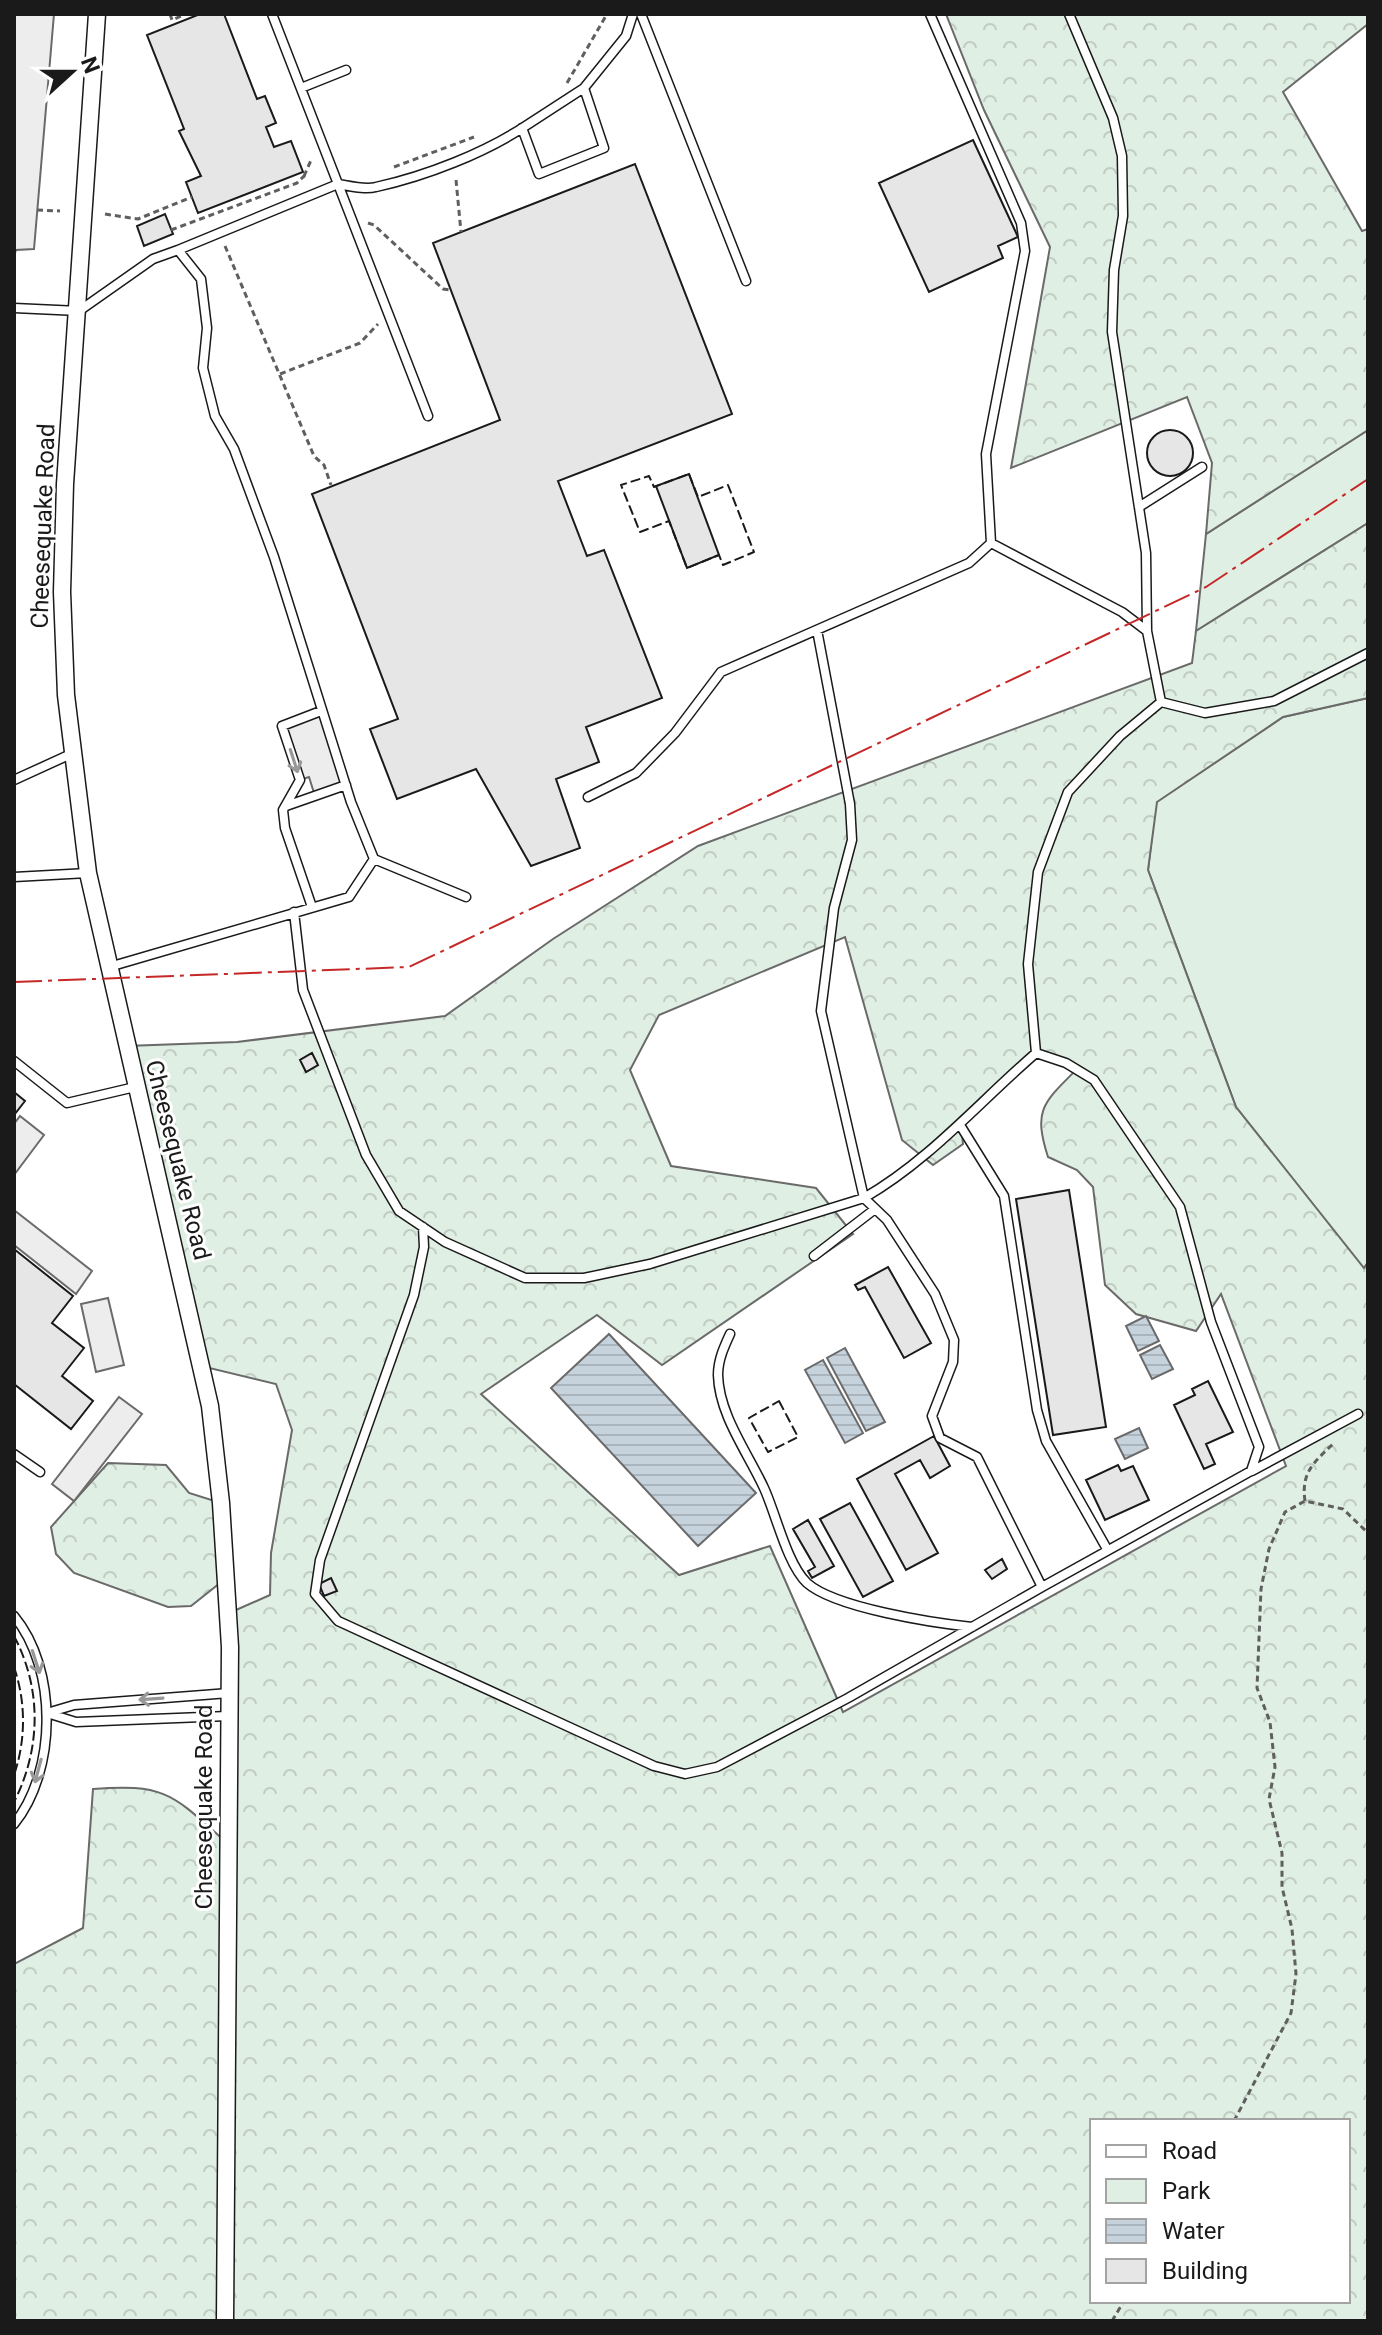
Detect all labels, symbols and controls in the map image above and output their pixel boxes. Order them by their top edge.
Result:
north arrow [32,32,112,112]
text: N [76,53,105,77]
street label: Cheesequake Road [25,423,61,629]
one-way arrow [287,747,302,773]
street label: Cheesequake Road [140,1057,216,1263]
one-way arrow [30,1650,45,1675]
one-way arrow [138,1692,165,1707]
street label: Cheesequake Road [190,1704,218,1910]
one-way arrow [29,1758,44,1784]
legend [1090,2119,1350,2303]
text: Road [1162,2137,1217,2165]
text: Park [1162,2177,1211,2205]
text: Water [1162,2217,1225,2245]
text: Building [1162,2257,1248,2285]

